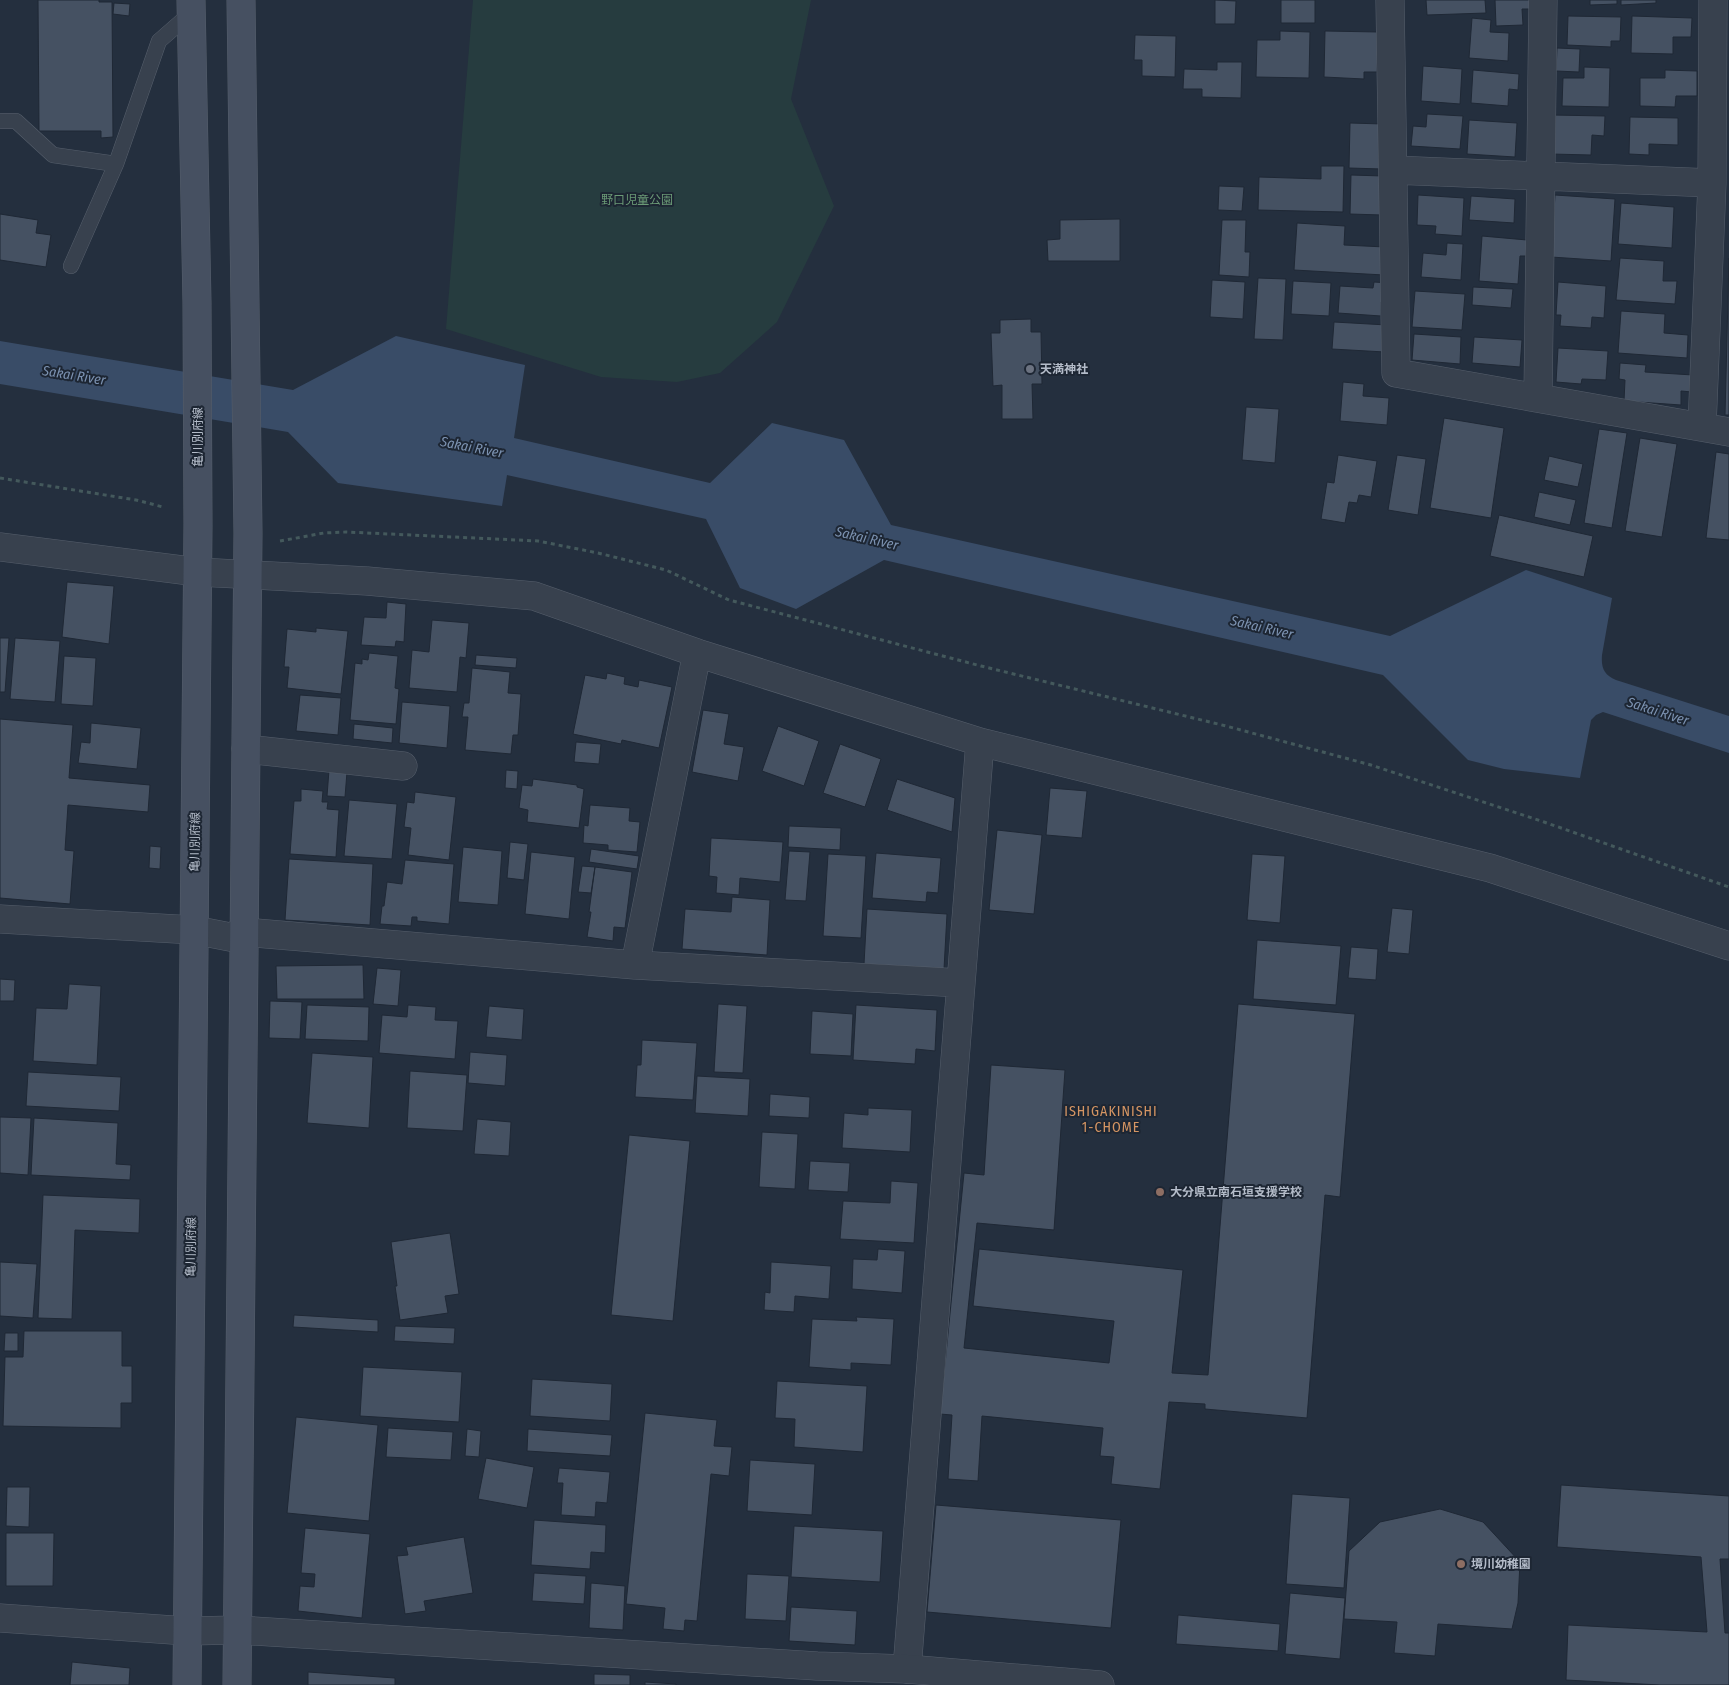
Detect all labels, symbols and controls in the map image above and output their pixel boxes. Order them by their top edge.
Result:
park label: 野口児童公園 [601,193,673,207]
water label: Sakai River [40,362,108,389]
place label: 天満神社 [1040,362,1088,376]
marker: 天満神社 [1024,363,1036,375]
street label: 亀川別府線 [191,407,205,467]
water label: Sakai River [438,433,506,462]
water label: Sakai River [833,523,901,554]
water label: Sakai River [1228,612,1296,643]
water label: Sakai River [1624,693,1692,730]
street label: 亀川別府線 [187,812,203,872]
district label: ISHIGAKINISHI 1-CHOME [1064,1103,1158,1136]
place label: 大分県立南石垣支援学校 [1170,1185,1302,1199]
marker: 大分県立南石垣支援学校 [1154,1186,1166,1198]
street label: 亀川別府線 [183,1217,199,1277]
place label: 境川幼稚園 [1471,1557,1531,1571]
marker: 境川幼稚園 [1455,1558,1467,1570]

